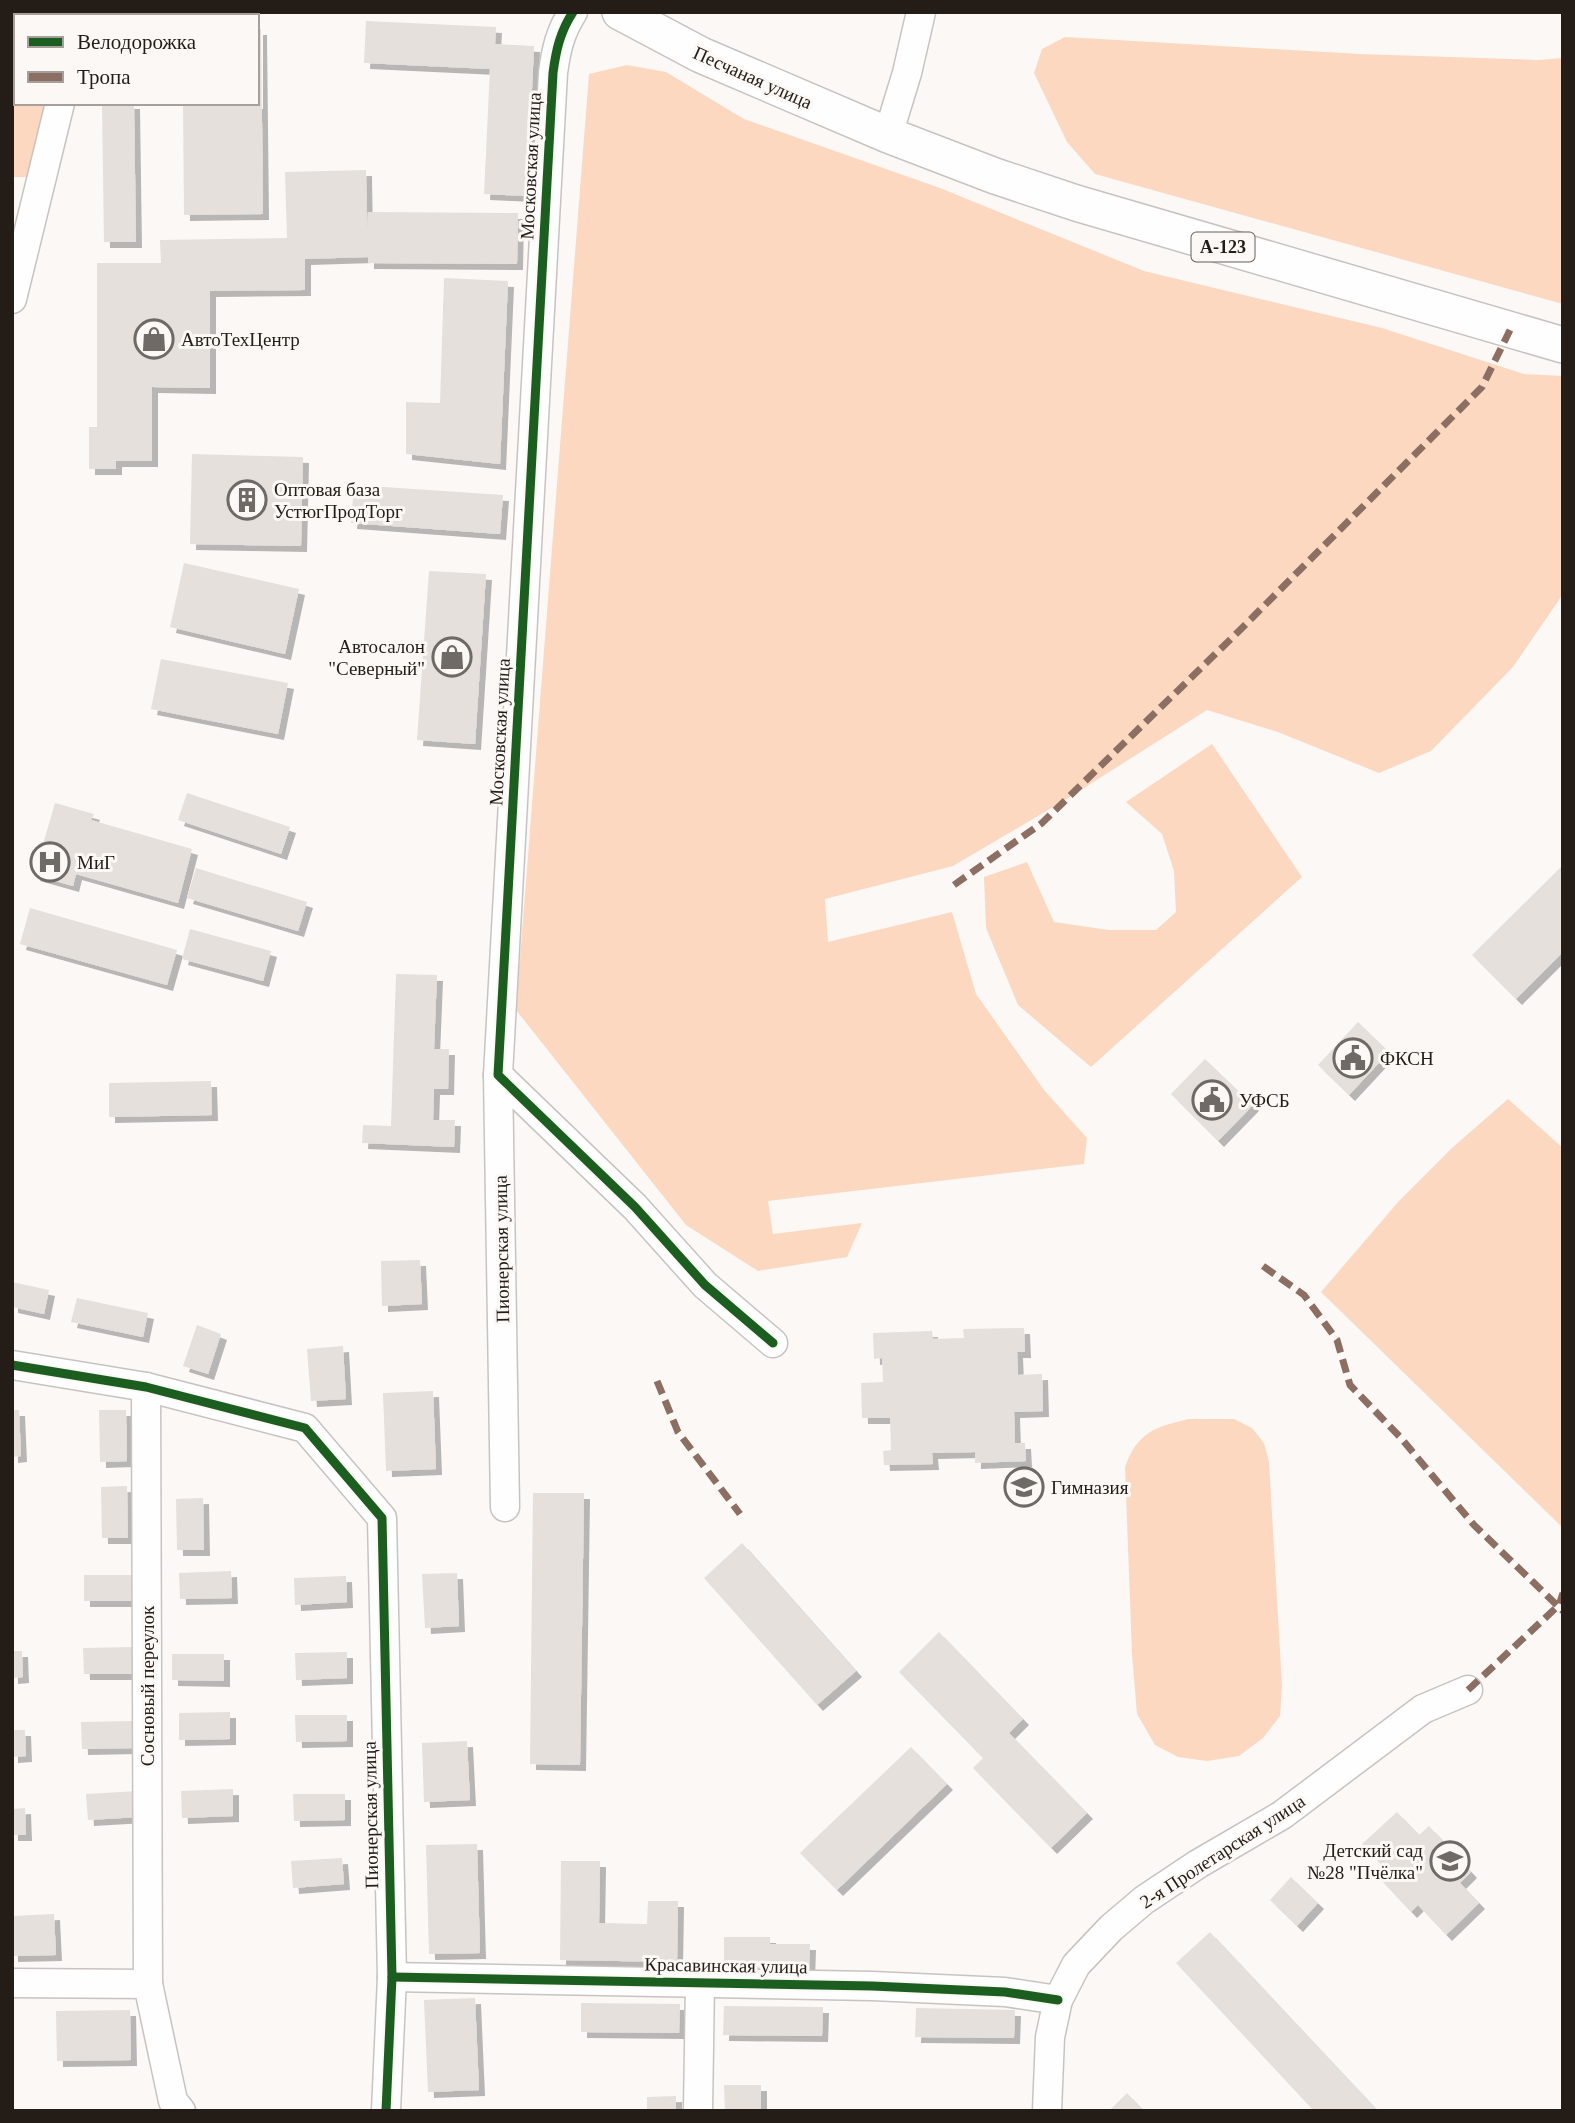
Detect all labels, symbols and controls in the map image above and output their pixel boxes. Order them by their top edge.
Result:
legend [14,14,259,105]
text: Велодорожка [77,30,197,54]
street label: Песчаная улица [690,42,816,113]
text: Тропа [77,65,131,89]
street label: Московская улица [516,91,545,240]
road number: А-123 [1192,232,1254,262]
shop icon: АвтоТехЦентр [133,318,175,360]
place label: АвтоТехЦентр [181,329,300,350]
building icon: Оптовая база УстюгПродТорг [226,479,268,521]
place label: Оптовая база УстюгПродТорг [274,479,403,522]
place label: Автосалон "Северный" [328,636,425,679]
shop icon: Автосалон "Северный" [431,636,473,678]
street label: Московская улица [485,657,514,806]
hospital icon: МиГ [29,841,71,883]
place label: МиГ [77,852,115,873]
public building icon: ФКСН [1332,1037,1374,1079]
place label: ФКСН [1380,1048,1434,1069]
public building icon: УФСБ [1191,1079,1233,1121]
place label: УФСБ [1239,1090,1290,1111]
street label: Пионерская улица [490,1174,513,1323]
school or university icon: Гимназия [1003,1466,1045,1508]
place label: Гимназия [1051,1477,1129,1498]
street label: Сосновый переулок [137,1605,158,1766]
street label: Пионерская улица [359,1740,382,1889]
street label: 2-я Пролетарская улица [1136,1790,1309,1913]
place label: Детский сад №28 "Пчёлка" [1307,1840,1423,1883]
school or university icon: Детский сад №28 "Пчёлка" [1429,1840,1471,1882]
street label: Красавинская улица [644,1954,808,1977]

